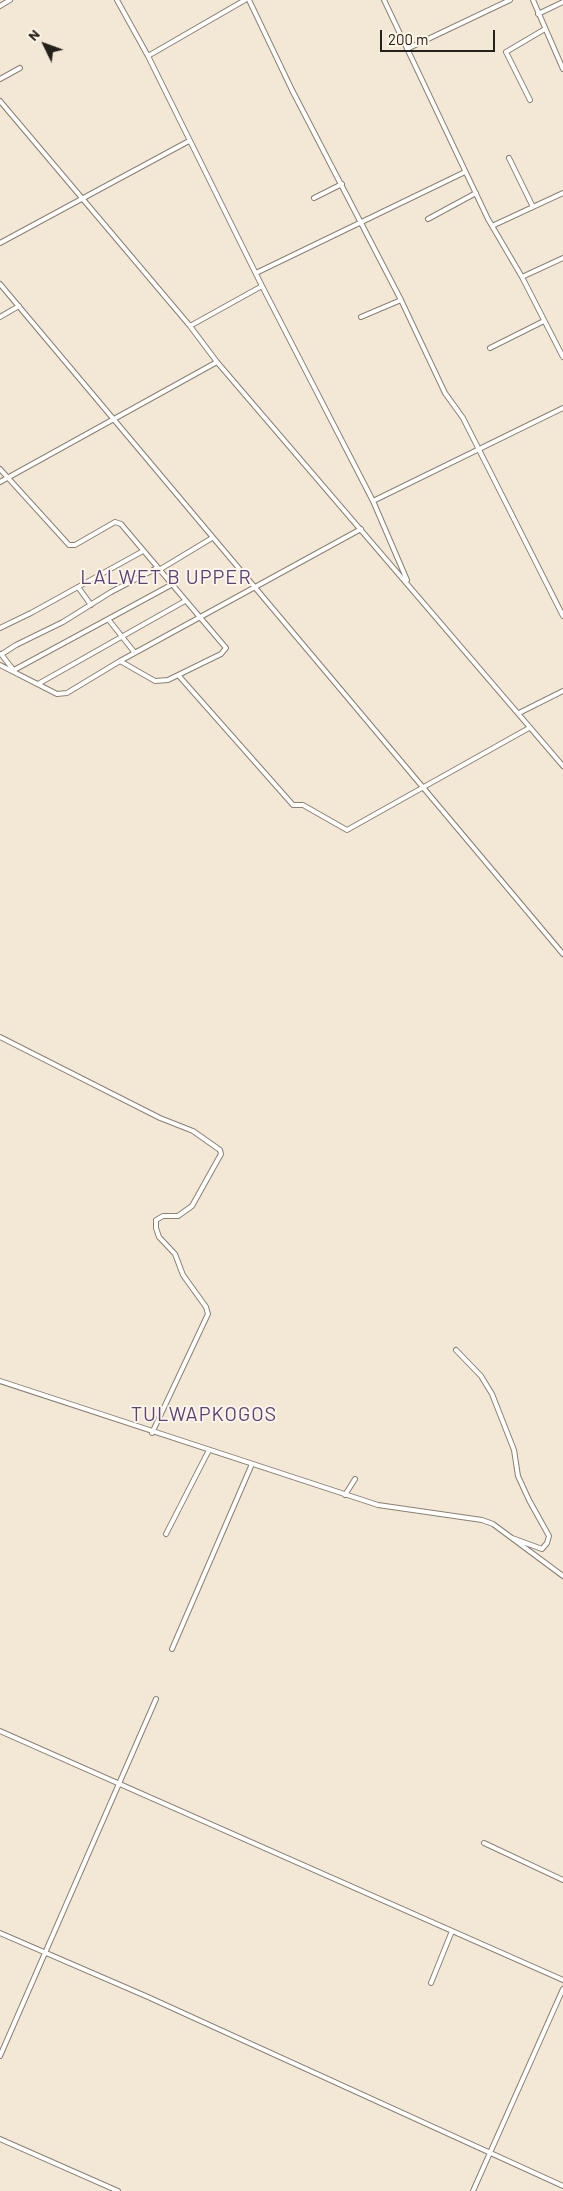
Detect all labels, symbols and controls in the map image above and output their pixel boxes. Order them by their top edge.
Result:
north arrow [20,20,70,70]
scale bar [383,20,498,52]
text: N [24,25,43,44]
text: 200 m [388,30,428,48]
district label: LALWET B UPPER [79,565,253,589]
district label: TULWAPKOGOS [129,1402,279,1426]

